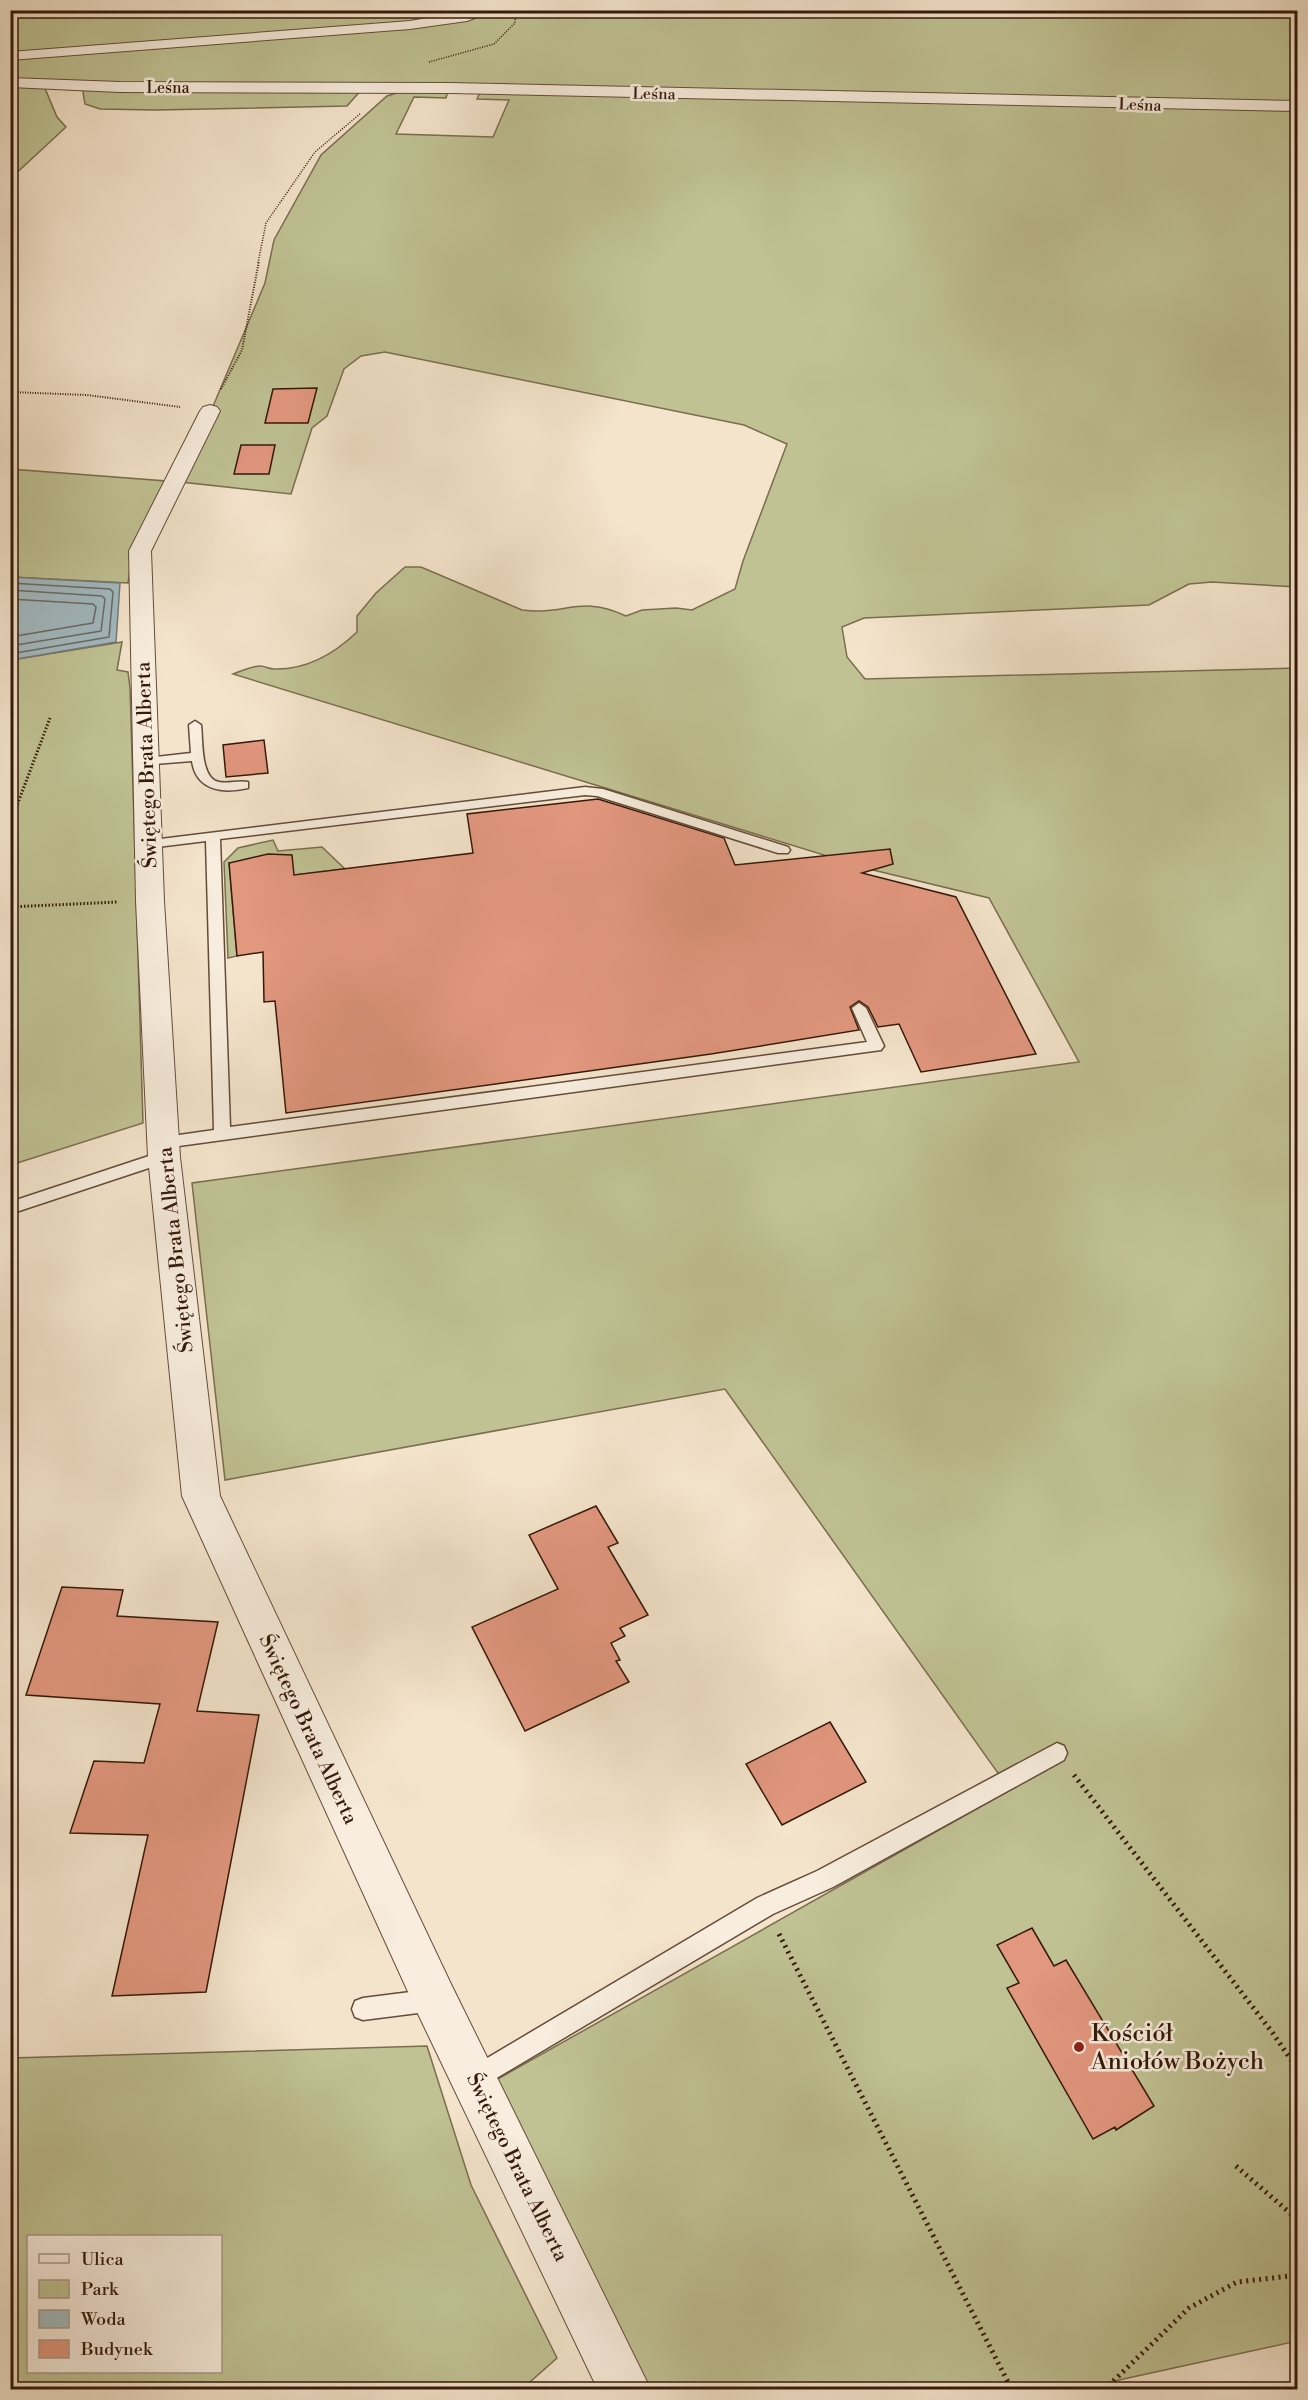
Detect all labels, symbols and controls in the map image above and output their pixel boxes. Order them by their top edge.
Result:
street label: Leśna [146,78,191,98]
street label: Leśna [632,84,677,104]
street label: Leśna [1118,94,1163,116]
street label: Świętego Brata Alberta [130,660,164,869]
street label: Świętego Brata Alberta [152,1145,200,1354]
street label: Świętego Brata Alberta [253,1630,364,1829]
place label: Kościół Aniołów Bożych [1090,2019,1264,2077]
marker: Kościół Aniołów Bożych [1072,2040,1086,2054]
street label: Świętego Brata Alberta [460,2069,574,2267]
legend [27,2235,222,2373]
text: Ulica [81,2248,125,2271]
text: Park [81,2278,120,2301]
text: Woda [80,2308,126,2331]
text: Budynek [80,2338,154,2361]

